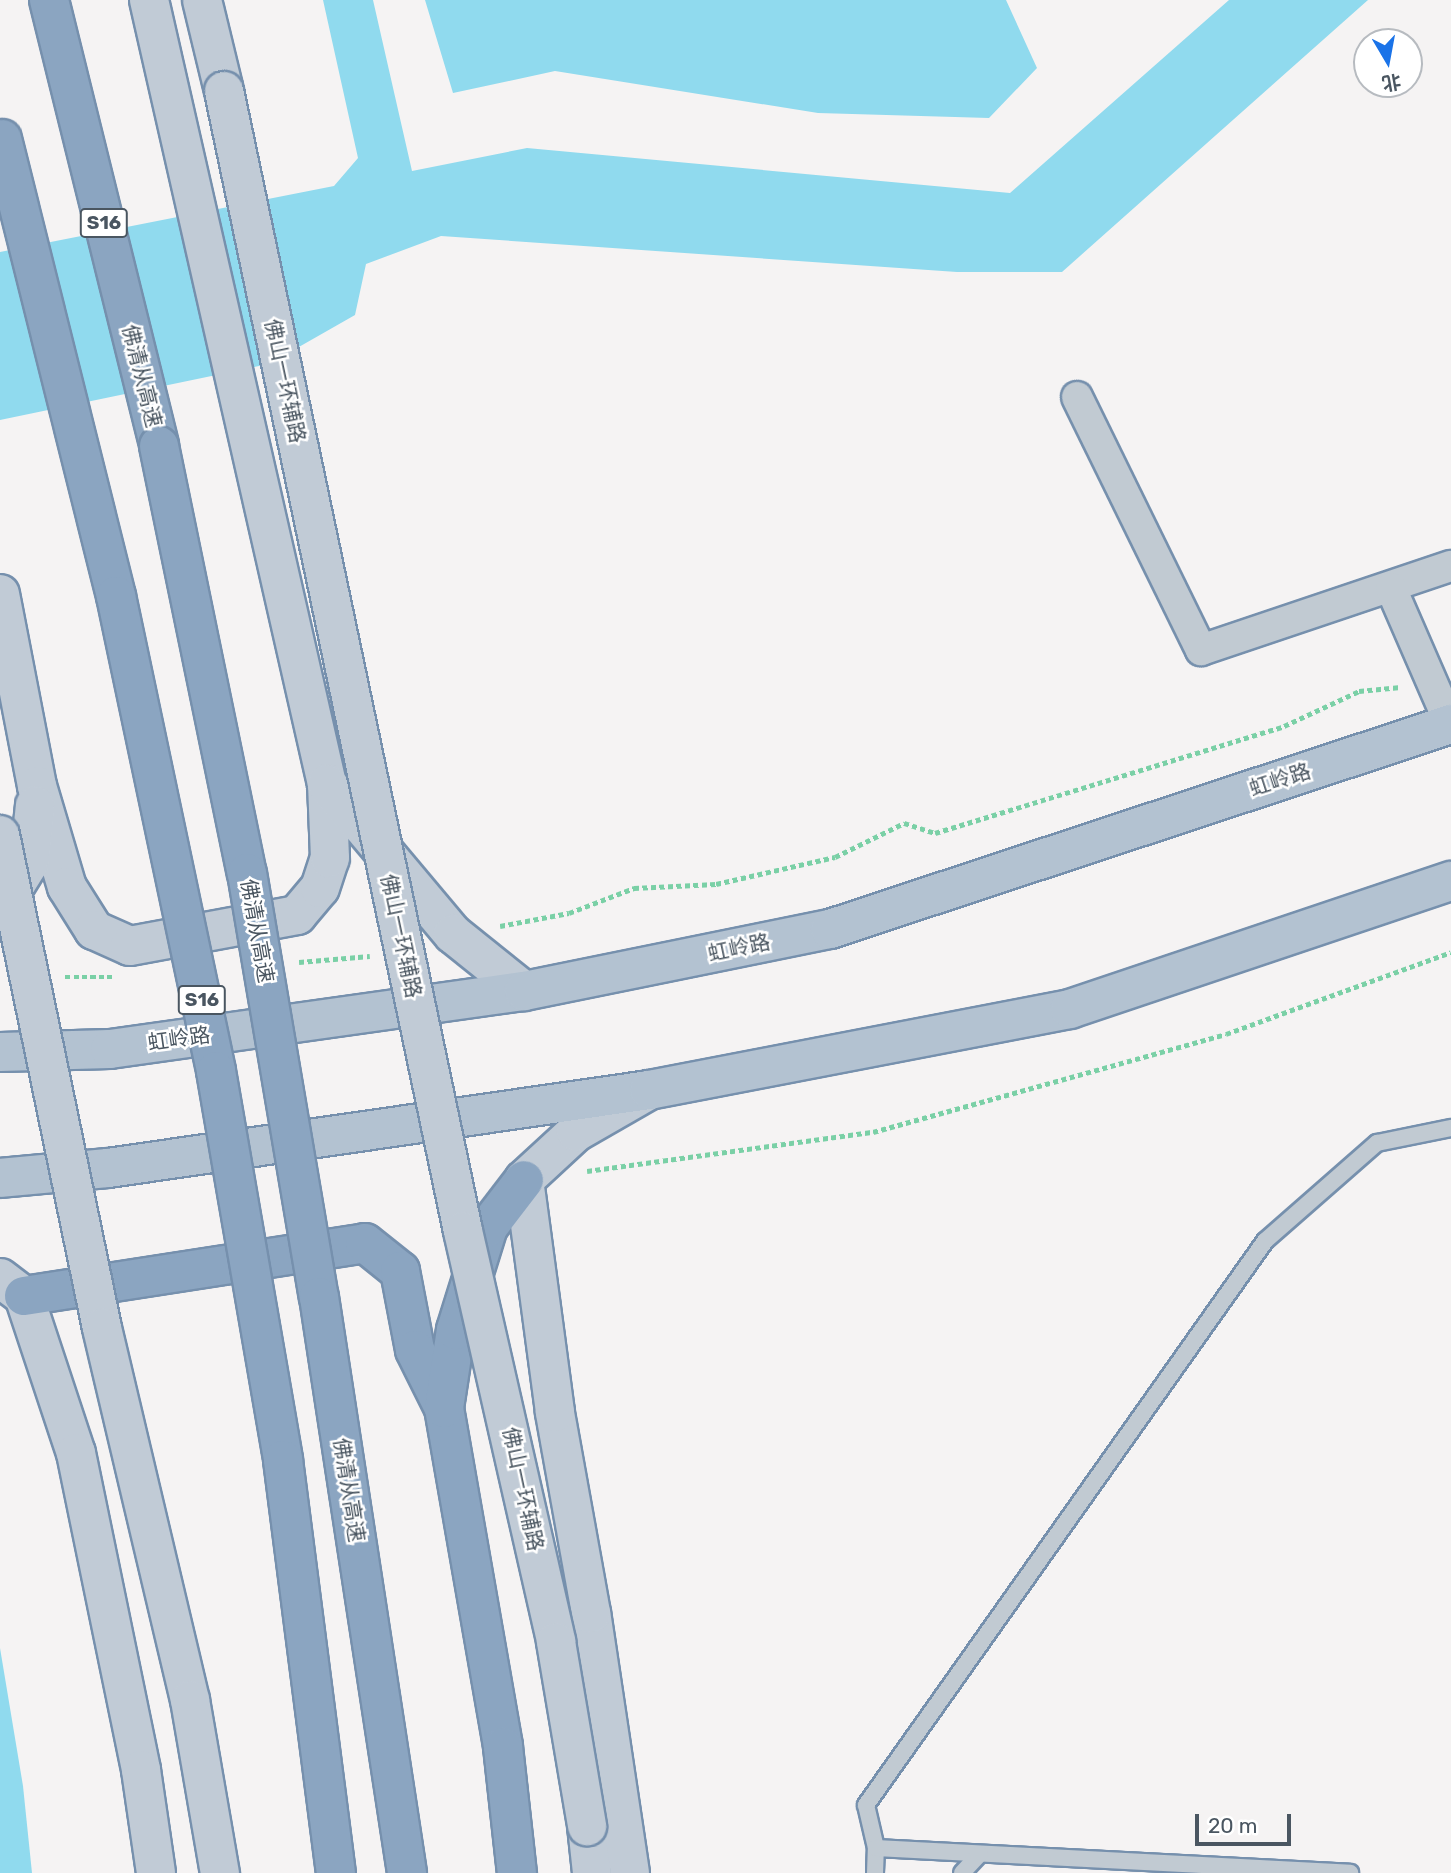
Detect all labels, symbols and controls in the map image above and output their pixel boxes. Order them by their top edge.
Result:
north arrow [1353,28,1423,98]
text: 北 [1380,69,1403,95]
road number: S16 [80,208,128,238]
street label: 佛山一环辅路 [260,317,310,445]
street label: 佛清从高速 [117,322,167,430]
street label: 虹岭路 [1246,758,1314,802]
street label: 佛山一环辅路 [376,872,426,1000]
street label: 佛清从高速 [235,877,279,985]
street label: 虹岭路 [706,929,772,967]
road number: S16 [178,984,227,1016]
street label: 虹岭路 [146,1022,212,1056]
street label: 佛山一环辅路 [498,1425,548,1553]
street label: 佛清从高速 [328,1436,370,1544]
scale bar [1199,1800,1295,1844]
text: 20 m [1208,1813,1257,1838]

